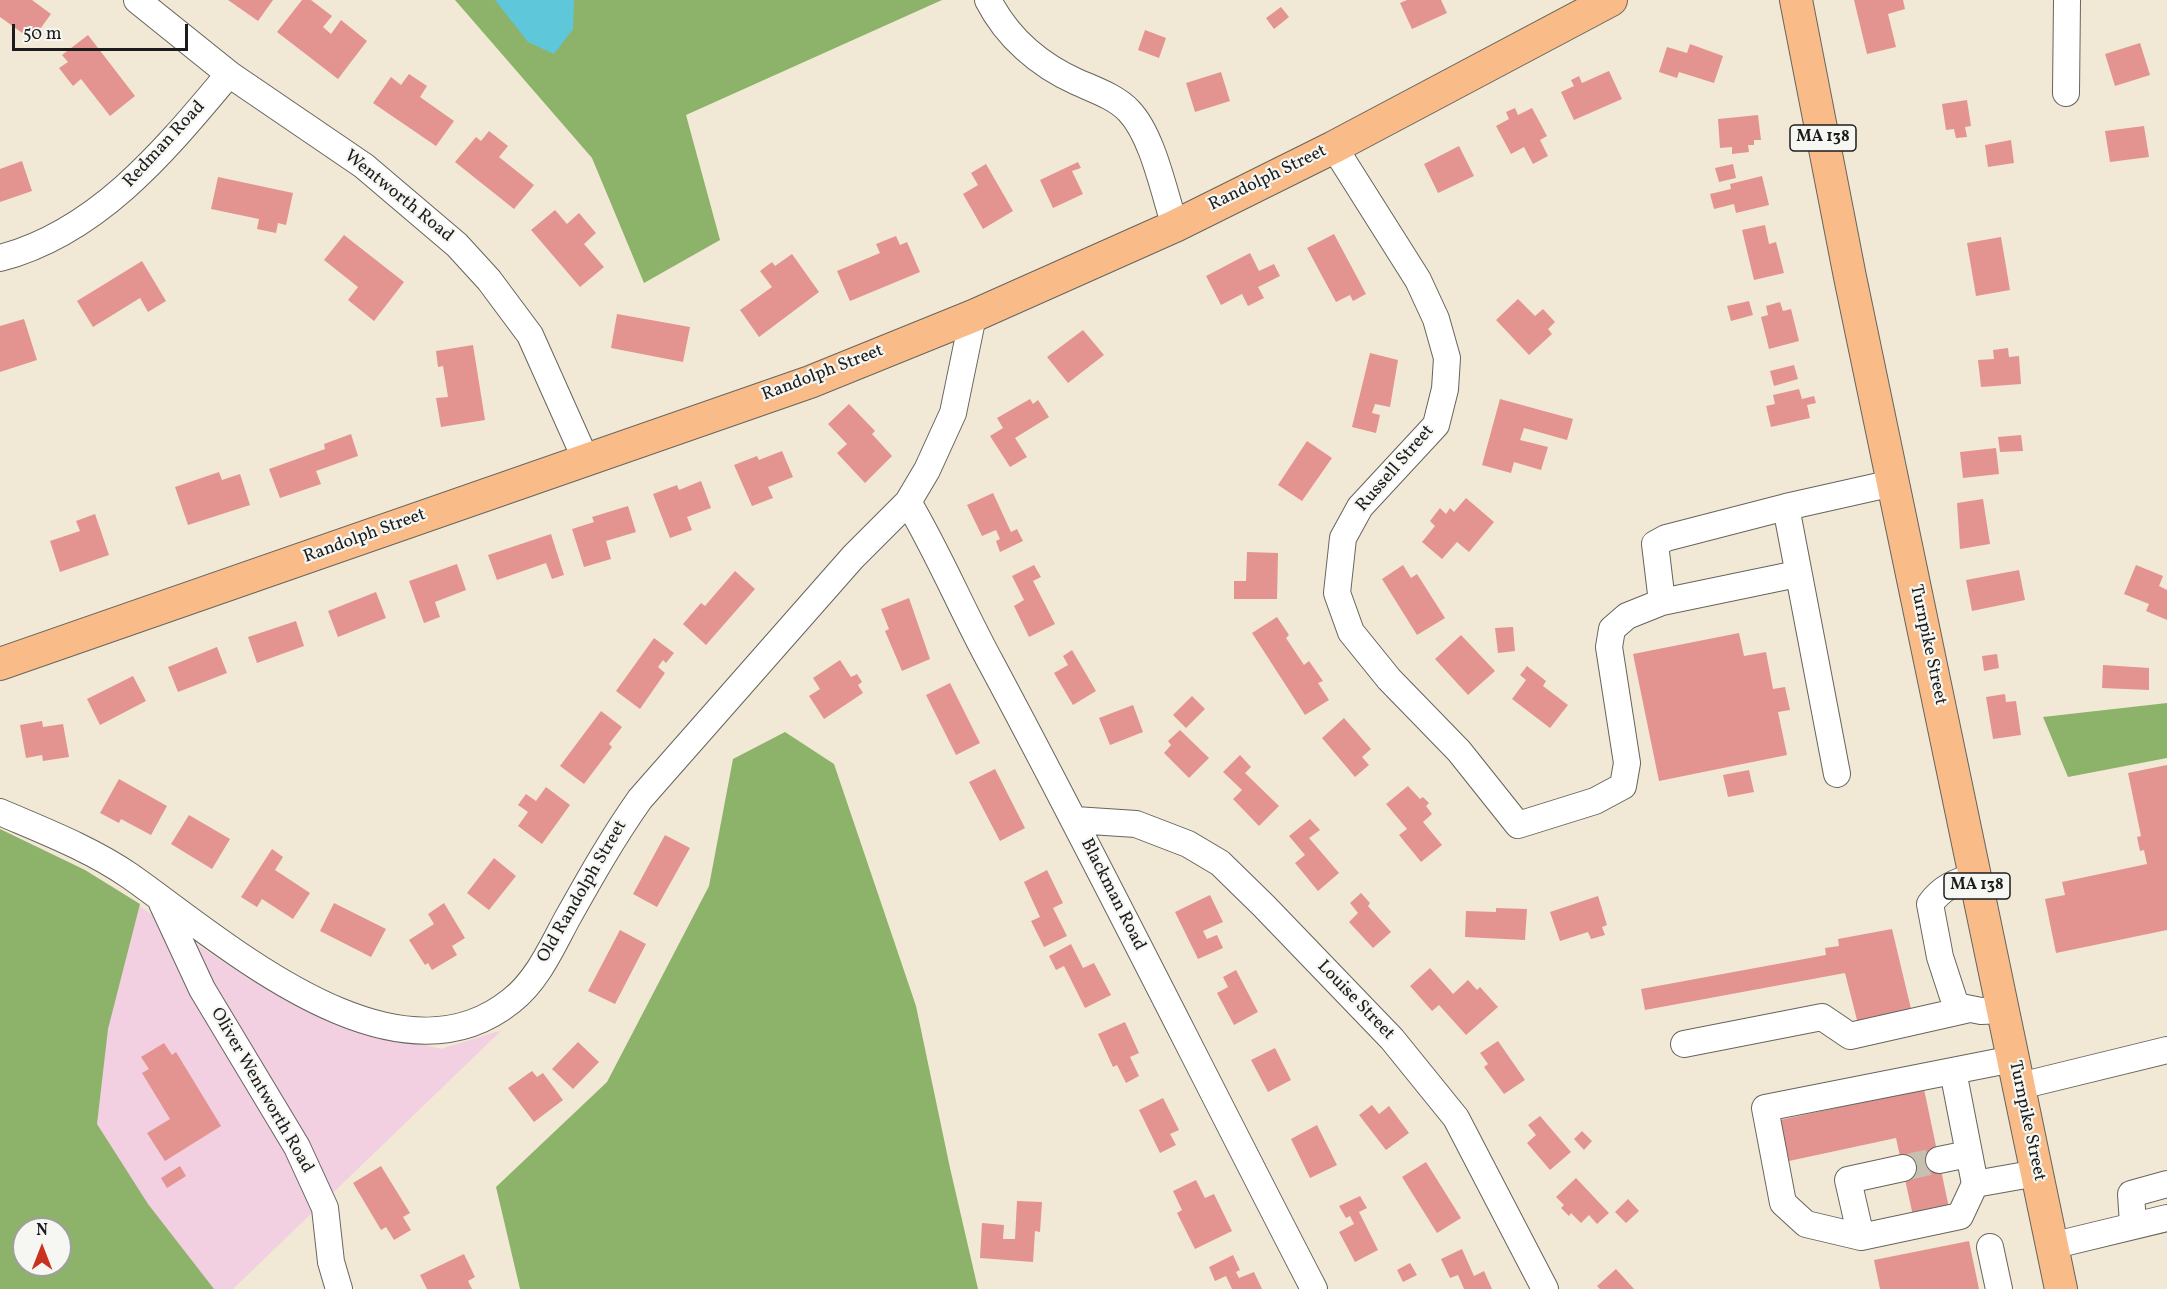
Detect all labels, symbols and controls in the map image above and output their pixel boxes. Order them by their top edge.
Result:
scale bar [15,12,190,50]
text: 50 m [23,22,62,47]
street label: Redman Road [119,97,211,193]
road number: MA 138 [1790,125,1856,151]
street label: Randolph Street [1205,141,1331,217]
street label: Wentworth Road [339,146,457,248]
street label: Randolph Street [759,341,887,407]
street label: Russell Street [1352,421,1440,517]
street label: Randolph Street [301,505,429,569]
street label: Turnpike Street [1904,583,1950,707]
street label: Old Randolph Street [533,817,633,967]
street label: Blackman Road [1074,835,1150,955]
road number: MA 138 [1944,873,2010,899]
street label: Louise Street [1312,957,1398,1045]
street label: Oliver Wentworth Road [205,1004,317,1178]
street label: Turnpike Street [2003,1059,2049,1183]
north arrow [12,1217,72,1277]
text: N [36,1220,48,1242]

